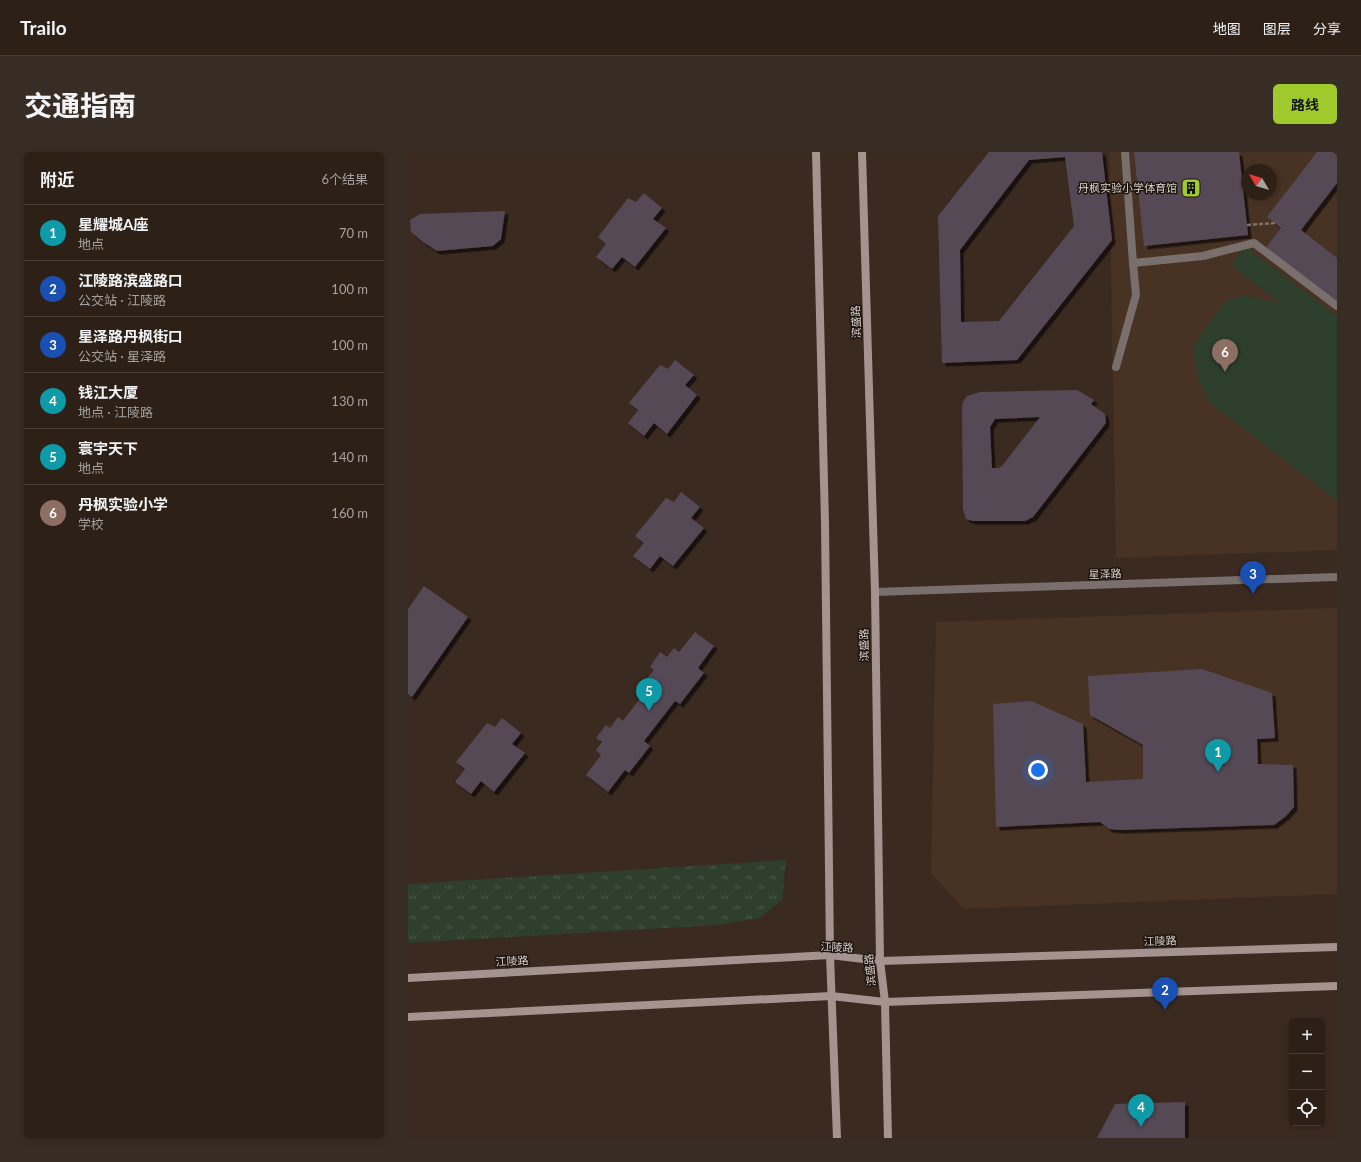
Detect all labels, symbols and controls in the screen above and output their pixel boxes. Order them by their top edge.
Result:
text: Trailo [20,16,67,39]
text: 地图 [1213,20,1241,37]
text: 图层 [1263,20,1291,37]
text: 分享 [1313,20,1341,37]
button: 路线 [1273,84,1337,124]
text: 交通指南 [24,88,136,122]
north arrow [1241,164,1277,200]
text: 附近 [40,169,74,190]
text: 6个结果 [321,171,368,187]
building icon: 丹枫实验小学体育馆 [1180,177,1202,199]
place label: 丹枫实验小学体育馆 [1078,181,1177,194]
text: 星耀城A座 [78,215,148,233]
text: 1 [49,225,57,241]
text: 70 m [339,225,368,241]
text: 地点 [78,236,104,252]
text: 江陵路滨盛路口 [78,271,183,289]
text: 2 [49,281,57,297]
text: 100 m [331,281,368,297]
text: 公交站 · 江陵路 [78,292,166,308]
street label: 滨盛路 [848,305,863,339]
text: 星泽路丹枫街口 [78,327,183,345]
text: 3 [49,337,57,353]
text: 100 m [331,337,368,353]
pin: 6 [1212,339,1238,372]
text: 公交站 · 星泽路 [78,348,166,364]
text: 钱江大厦 [78,383,138,401]
text: 4 [49,393,57,409]
text: 130 m [331,393,368,409]
text: 地点 · 江陵路 [78,404,153,420]
text: 寰宇天下 [78,439,138,457]
text: 5 [49,449,57,465]
text: 140 m [331,449,368,465]
text: 地点 [78,460,104,476]
text: 丹枫实验小学 [78,495,168,513]
text: 6 [49,505,57,521]
text: 160 m [331,505,368,521]
text: 学校 [78,516,104,532]
pin: 3 [1240,561,1266,594]
street label: 星泽路 [1088,566,1122,581]
street label: 滨盛路 [857,628,870,662]
pin: 5 [636,678,662,711]
pin: 1 [1205,739,1231,772]
your location [1028,760,1048,780]
street label: 江陵路 [1143,933,1177,948]
street label: 江陵路 [820,939,854,954]
street label: 江陵路 [495,953,529,968]
street label: 滨盛路 [862,953,877,987]
pin: 2 [1152,977,1178,1010]
map controls [1289,1018,1325,1126]
button: + [1289,1018,1325,1054]
button: − [1289,1054,1325,1090]
button: locate [1289,1090,1325,1126]
pin: 4 [1128,1094,1154,1127]

